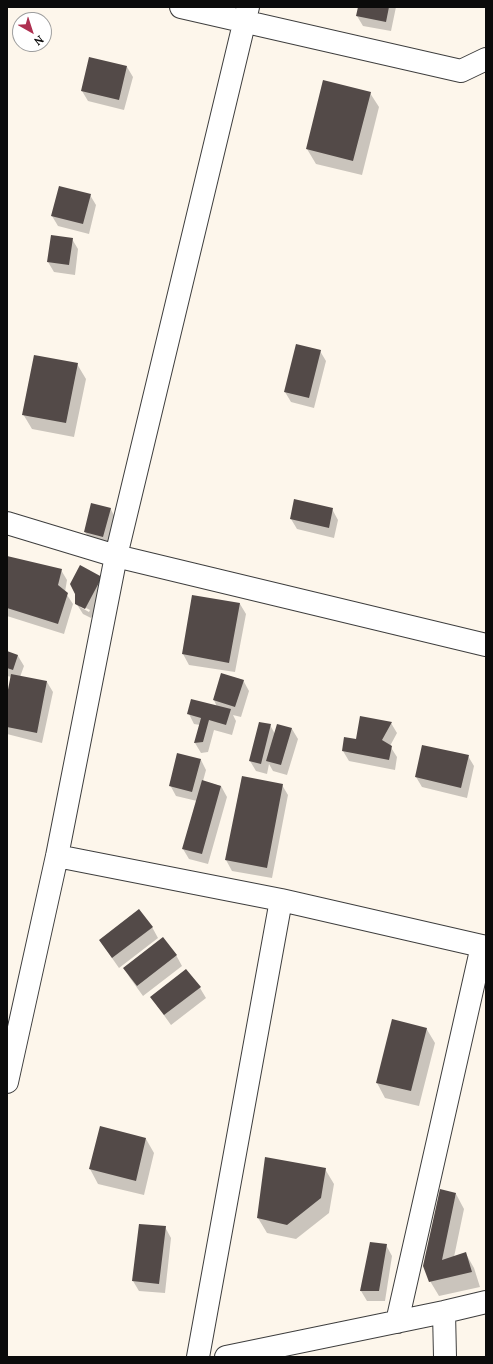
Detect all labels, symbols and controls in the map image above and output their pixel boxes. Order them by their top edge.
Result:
north arrow [12,12,52,52]
text: N [31,32,47,49]

